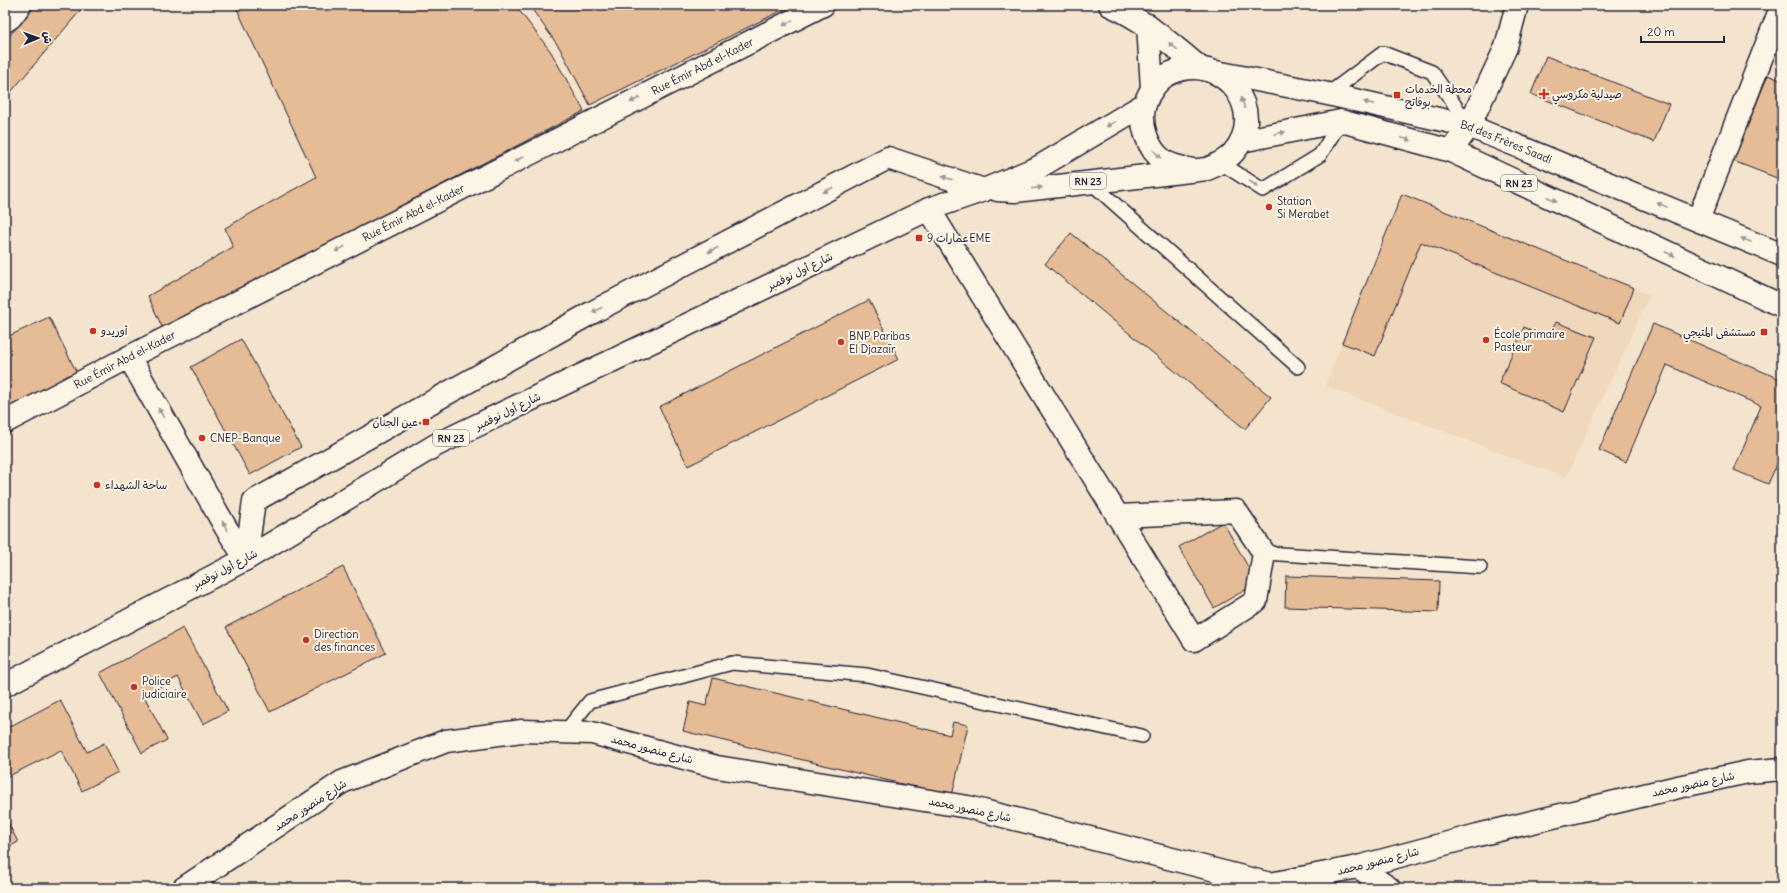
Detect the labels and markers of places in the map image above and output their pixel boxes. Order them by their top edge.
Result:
place label: محطة الخدمات بوفاتح [1405,82,1472,110]
place label: صيدلية مكروسي [1552,87,1622,105]
marker: صيدلية مكروسي [1539,89,1549,99]
marker: محطة الخدمات بوفاتح [1392,90,1402,100]
place label: Station Si Merabet [1277,194,1330,221]
marker: Station Si Merabet [1264,202,1274,212]
place label: عمارات 9EME [927,231,991,245]
marker: عمارات 9EME [914,233,924,243]
place label: أوريدو [100,324,128,338]
place label: مستشفى المتيجي [1683,325,1756,343]
marker: أوريدو [88,326,98,336]
place label: École primaire Pasteur [1494,326,1565,354]
marker: مستشفى المتيجي [1759,327,1769,337]
place label: BNP Paribas El Djazaïr [849,329,910,356]
marker: École primaire Pasteur [1481,335,1491,345]
marker: BNP Paribas El Djazaïr [836,337,846,347]
place label: عين الجنان [373,415,418,429]
marker: عين الجنان [421,417,431,427]
place label: CNEP-Banque [210,431,281,445]
marker: CNEP-Banque [197,433,207,443]
place label: ساحة الشهداء [105,478,167,492]
marker: ساحة الشهداء [92,480,102,490]
place label: Direction des finances [314,627,375,654]
marker: Direction des finances [301,635,311,645]
place label: Police judiciaire [141,674,187,701]
marker: Police judiciaire [129,682,139,692]

